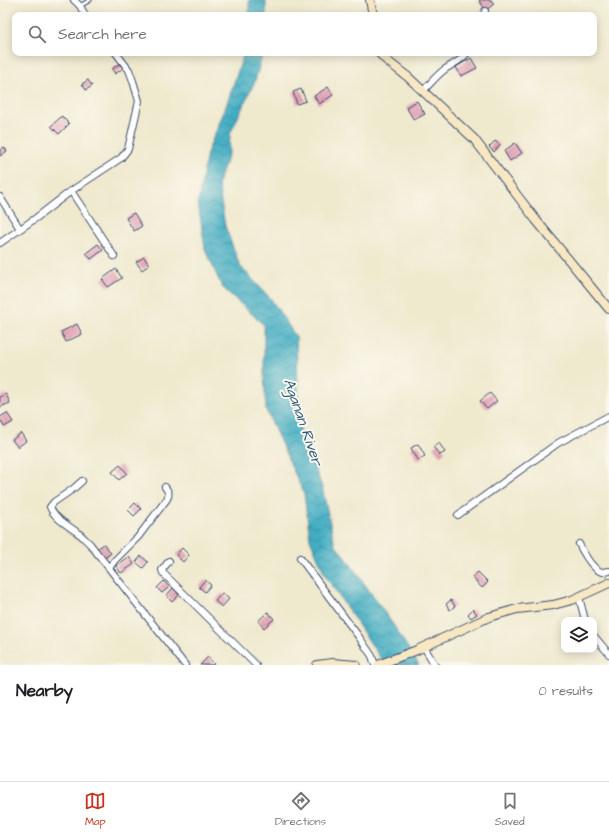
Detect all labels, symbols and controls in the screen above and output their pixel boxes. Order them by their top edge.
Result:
search box [12,12,597,56]
icon: search [26,23,48,45]
text: Search here [58,24,147,45]
water label: Aganan River [277,376,328,470]
map controls [561,617,597,653]
button: layers [561,617,597,653]
text: Nearby [16,679,73,703]
text: 0 results [538,682,593,700]
tab: Map [84,790,106,829]
tab: Directions [275,790,326,829]
tab: Saved [495,790,525,829]

